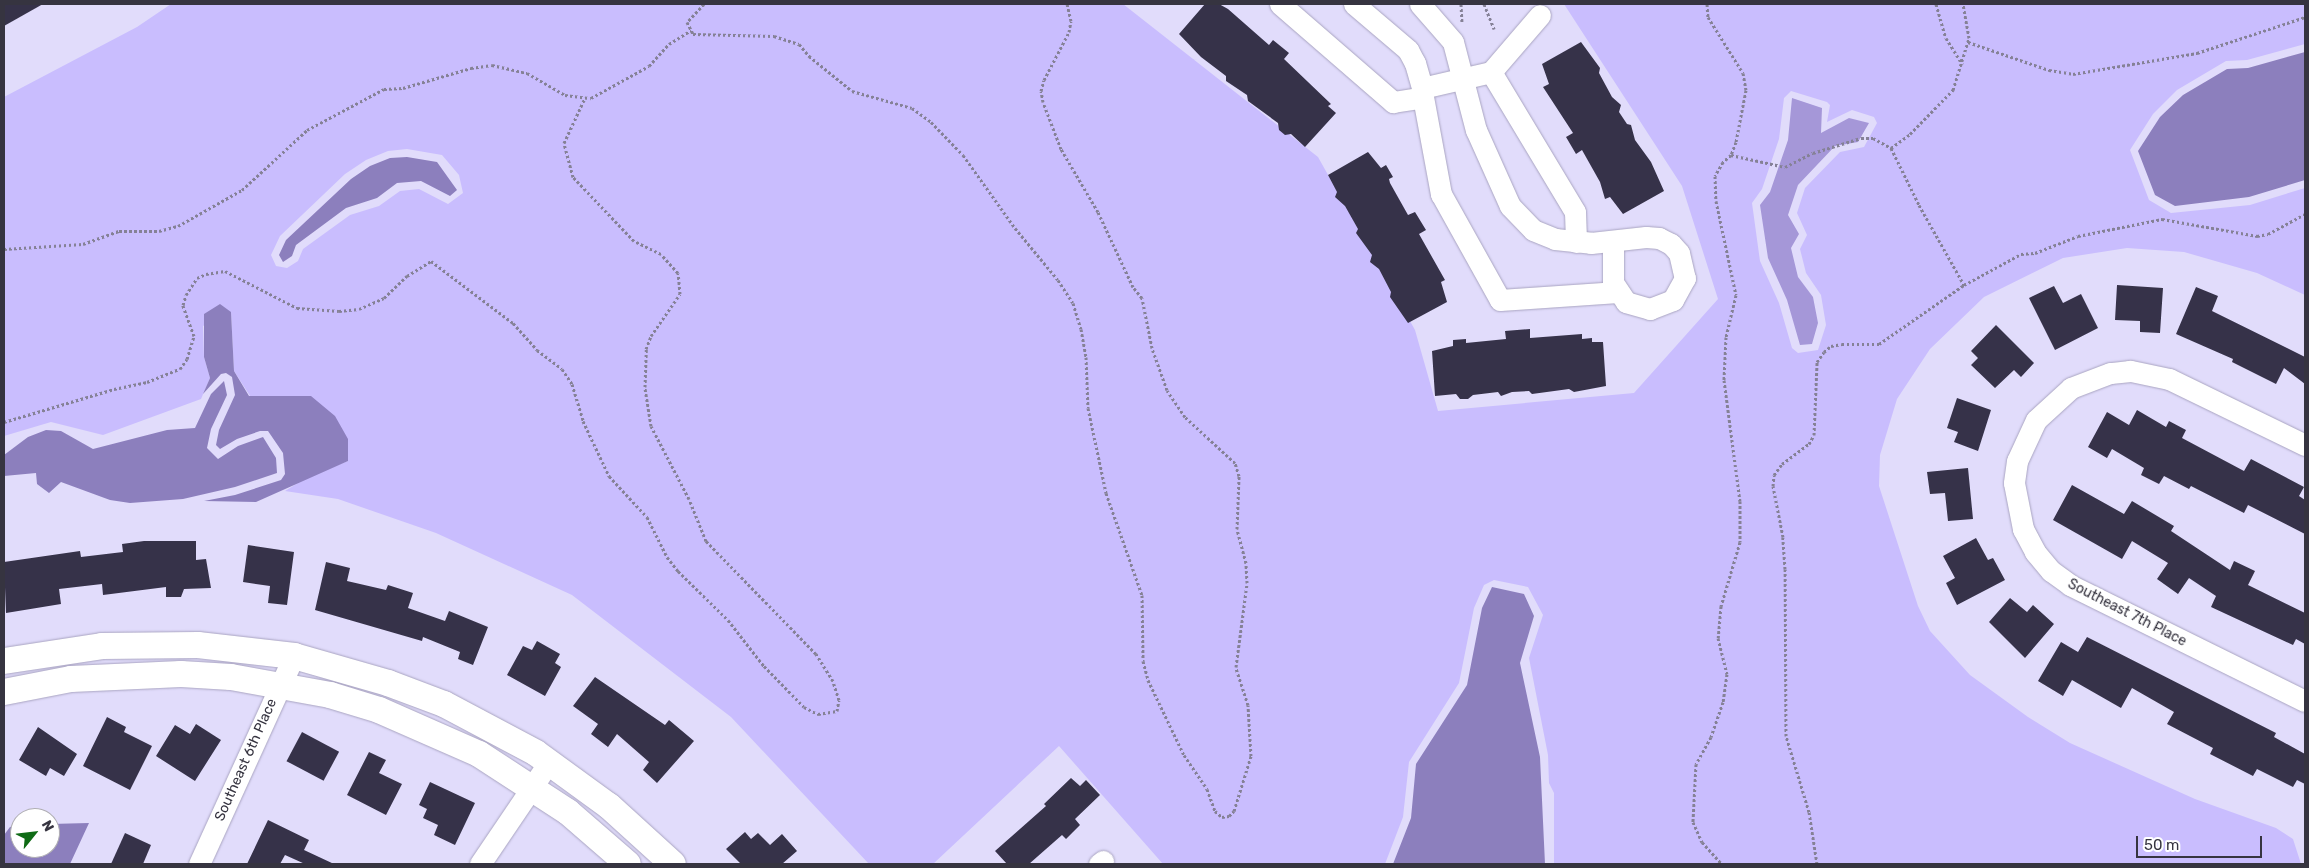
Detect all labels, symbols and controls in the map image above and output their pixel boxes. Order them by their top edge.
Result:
street label: Southeast 7th Place [2065,576,2189,650]
street label: Southeast 6th Place [211,696,281,824]
north arrow [10,808,60,858]
text: N [38,817,58,834]
scale bar [2139,826,2265,858]
text: 50 m [2144,836,2179,854]

